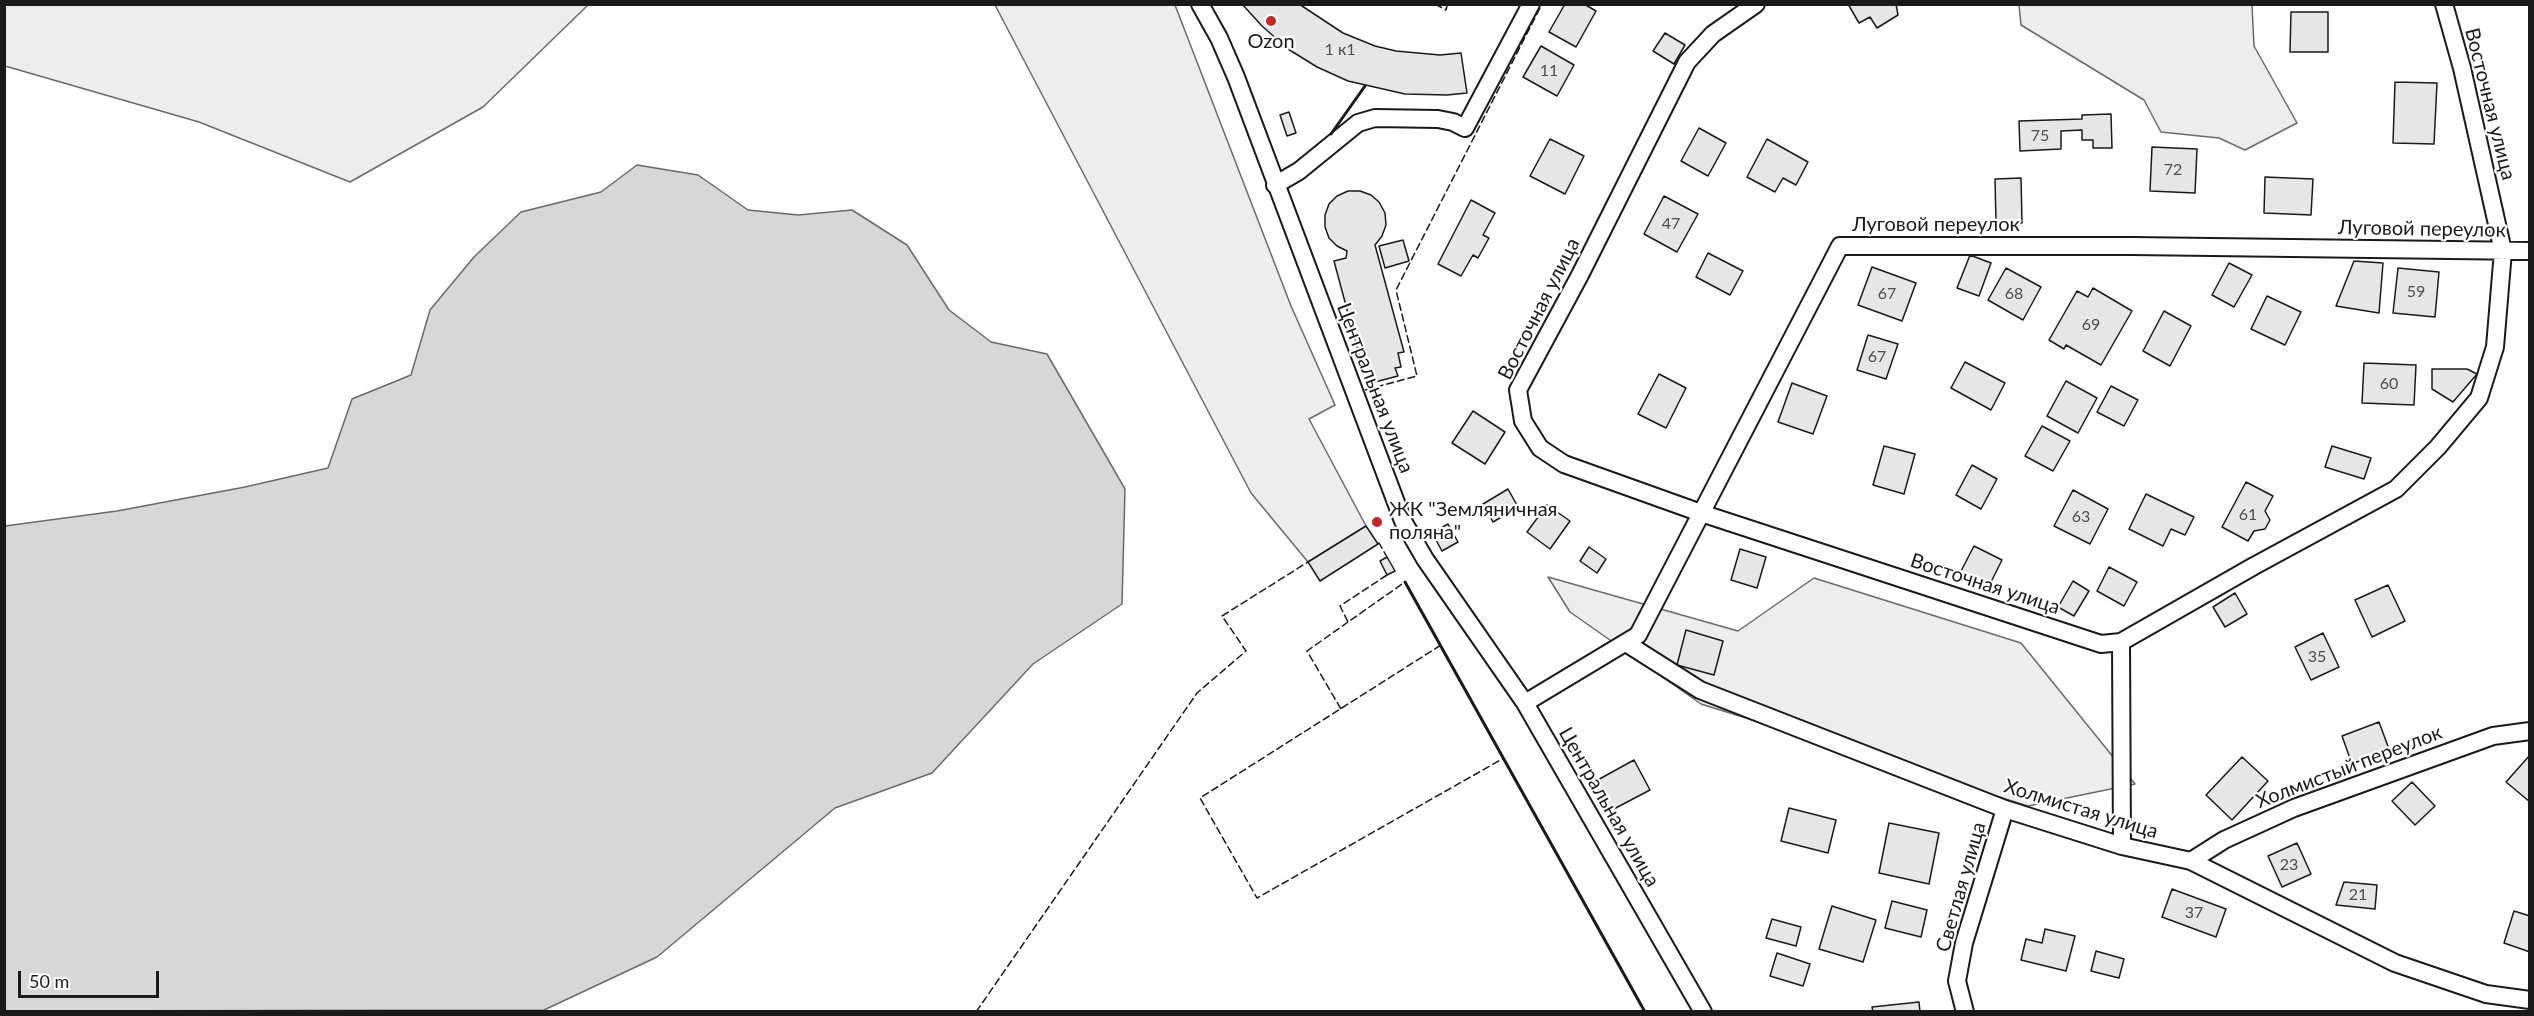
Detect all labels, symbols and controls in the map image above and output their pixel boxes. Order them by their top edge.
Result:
marker: Ozon [1264,14,1278,28]
street label: Восточная улица [2460,26,2520,182]
place label: Ozon [1247,30,1295,54]
house number: 1 к1 [1325,40,1355,60]
house number: 11 [1540,61,1558,81]
house number: 75 [2031,126,2049,146]
house number: 72 [2164,160,2182,180]
street label: Луговой переулок [1852,213,2020,237]
house number: 47 [1662,214,1680,234]
street label: Луговой переулок [2338,216,2506,242]
street label: Восточная улица [1493,234,1585,384]
house number: 59 [2407,282,2425,302]
house number: 67 [1878,284,1896,304]
house number: 68 [2005,284,2023,304]
street label: Центральная улица [1332,300,1418,476]
house number: 69 [2082,315,2100,335]
house number: 67 [1868,347,1886,367]
house number: 60 [2380,374,2398,394]
place label: ЖК "Земляничная поляна" [1389,498,1557,545]
house number: 61 [2239,505,2257,525]
house number: 63 [2072,507,2090,527]
marker: ЖК "Земляничная поляна" [1370,515,1384,529]
street label: Восточная улица [1907,549,2063,619]
house number: 35 [2308,647,2326,667]
street label: Холмистый переулок [2253,720,2445,814]
street label: Центральная улица [1554,723,1664,891]
street label: Холмистая улица [2001,774,2161,844]
street label: Светлая улица [1931,819,1991,955]
house number: 23 [2280,855,2298,875]
house number: 21 [2349,885,2367,905]
house number: 37 [2185,903,2203,923]
scale bar [21,959,162,997]
text: 50 m [29,970,69,992]

